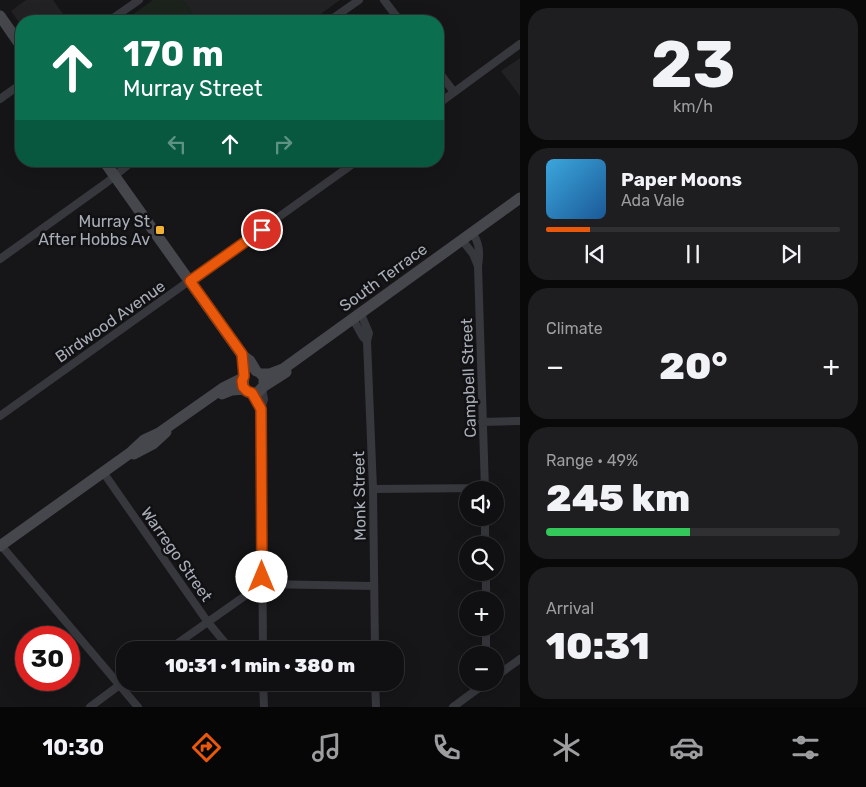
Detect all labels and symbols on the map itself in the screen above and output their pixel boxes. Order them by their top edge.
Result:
pin [241,209,283,251]
place label: Murray St After Hobbs Av [38,212,150,249]
marker: Murray St After Hobbs Av [154,224,166,236]
street label: South Terrace [336,239,431,316]
street label: Birdwood Avenue [52,276,169,366]
street label: Campbell Street [457,318,480,438]
street label: Monk Street [349,451,370,541]
street label: Warrego Street [137,503,216,605]
position arrow [235,550,287,602]
speed limit sign: 30 [15,626,80,691]

